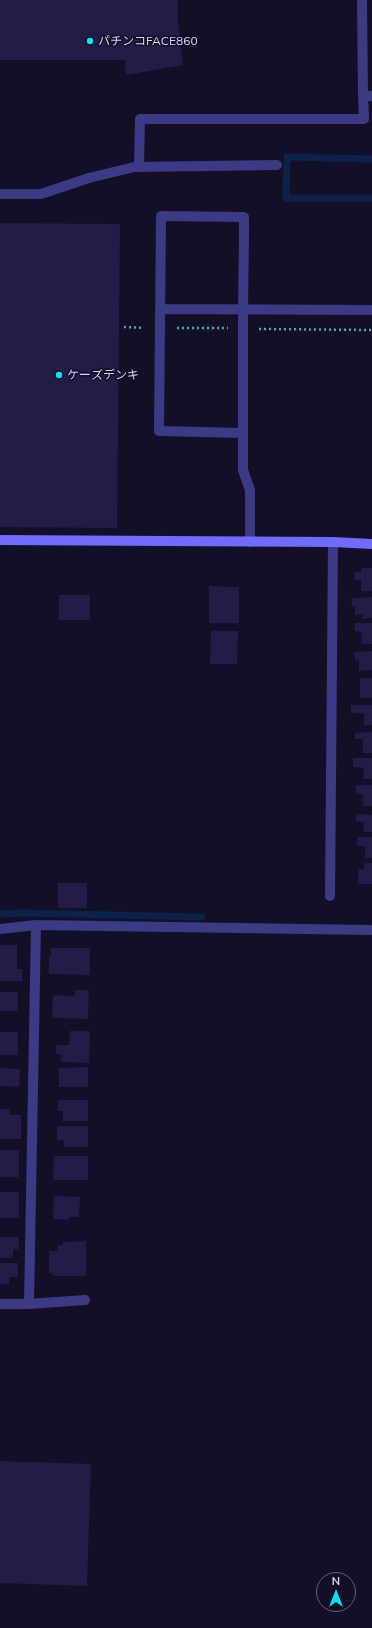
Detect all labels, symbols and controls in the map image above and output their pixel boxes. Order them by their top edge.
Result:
place label: パチンコFACE860 [98,34,198,48]
marker: パチンコFACE860 [85,36,95,46]
place label: ケーズデンキ [67,368,139,382]
marker: ケーズデンキ [54,370,64,380]
north arrow [316,1572,356,1612]
text: N [332,1574,340,1588]

